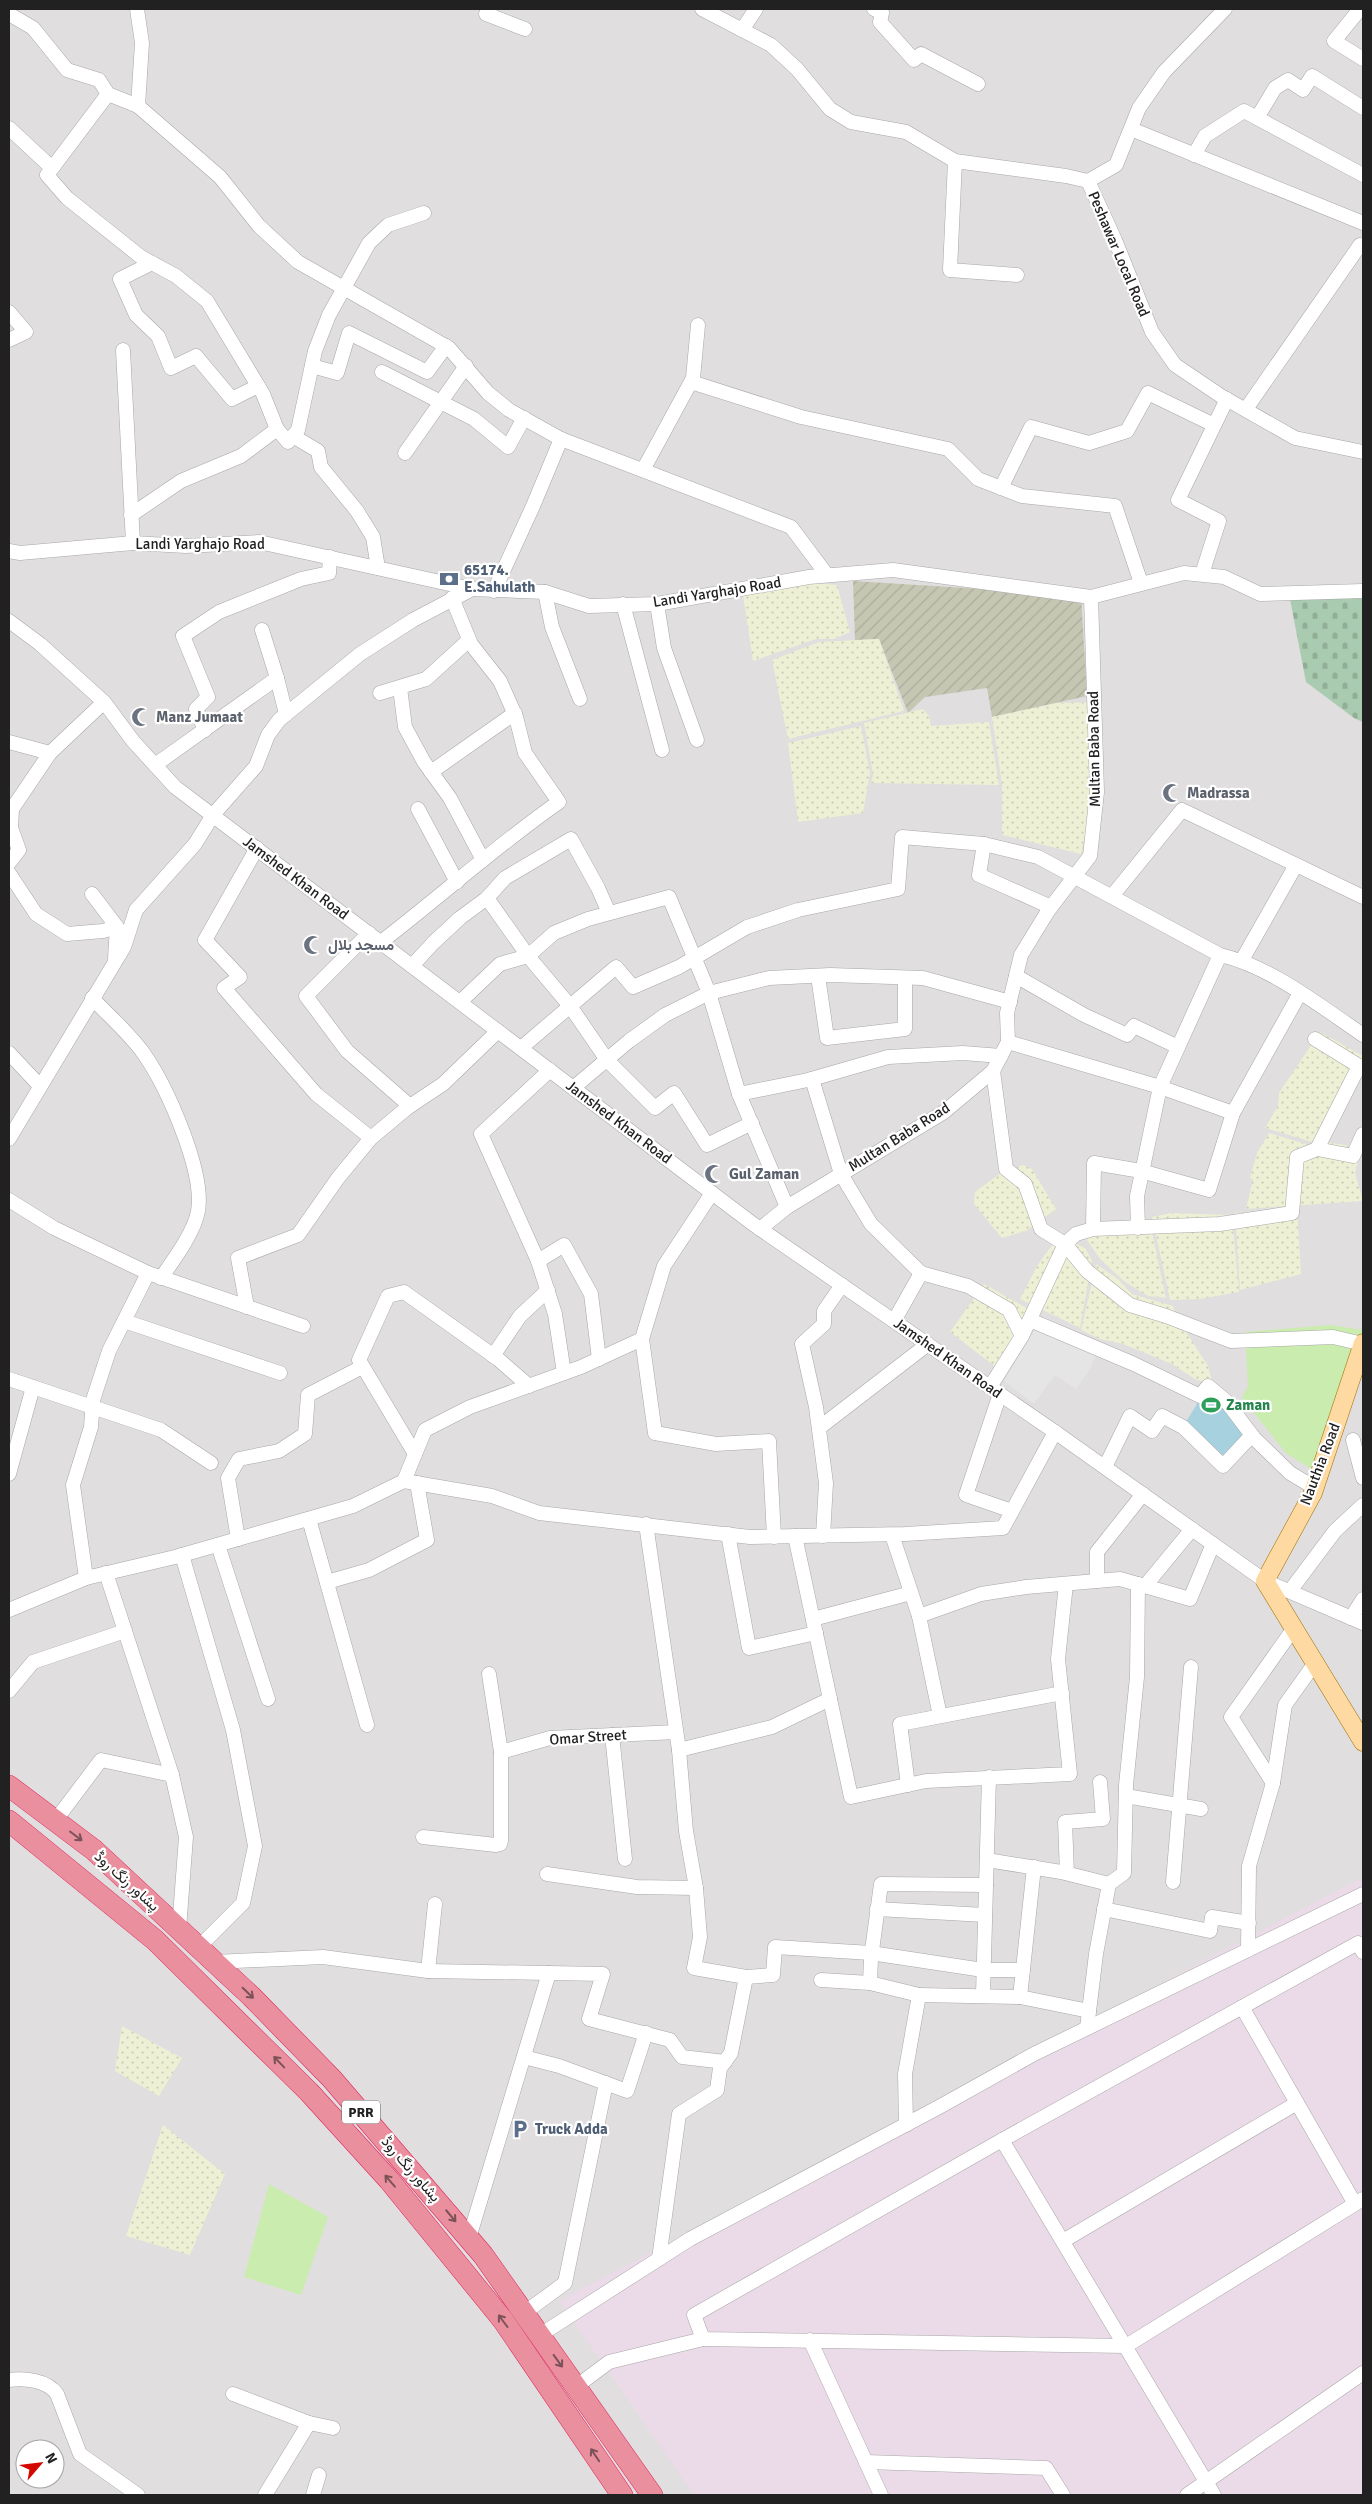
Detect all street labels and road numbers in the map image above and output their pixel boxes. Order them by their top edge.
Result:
street label: Peshawar Local Road [1084,189,1154,320]
street label: Landi Yarghajo Road [135,535,265,553]
street label: Landi Yarghajo Road [652,573,782,611]
street label: Multan Baba Road [1084,691,1104,807]
street label: Jamshed Khan Road [240,832,352,924]
street label: Jamshed Khan Road [563,1076,675,1168]
street label: Multan Baba Road [845,1098,953,1175]
street label: Jamshed Khan Road [891,1314,1005,1402]
street label: Nauthia Road [1296,1420,1344,1508]
street label: Omar Street [549,1725,627,1749]
street label: پشاور رنگ روڈ [90,1847,163,1916]
road number: PRR [342,2100,380,2124]
street label: پشاور رنگ روڈ [377,2133,444,2206]

